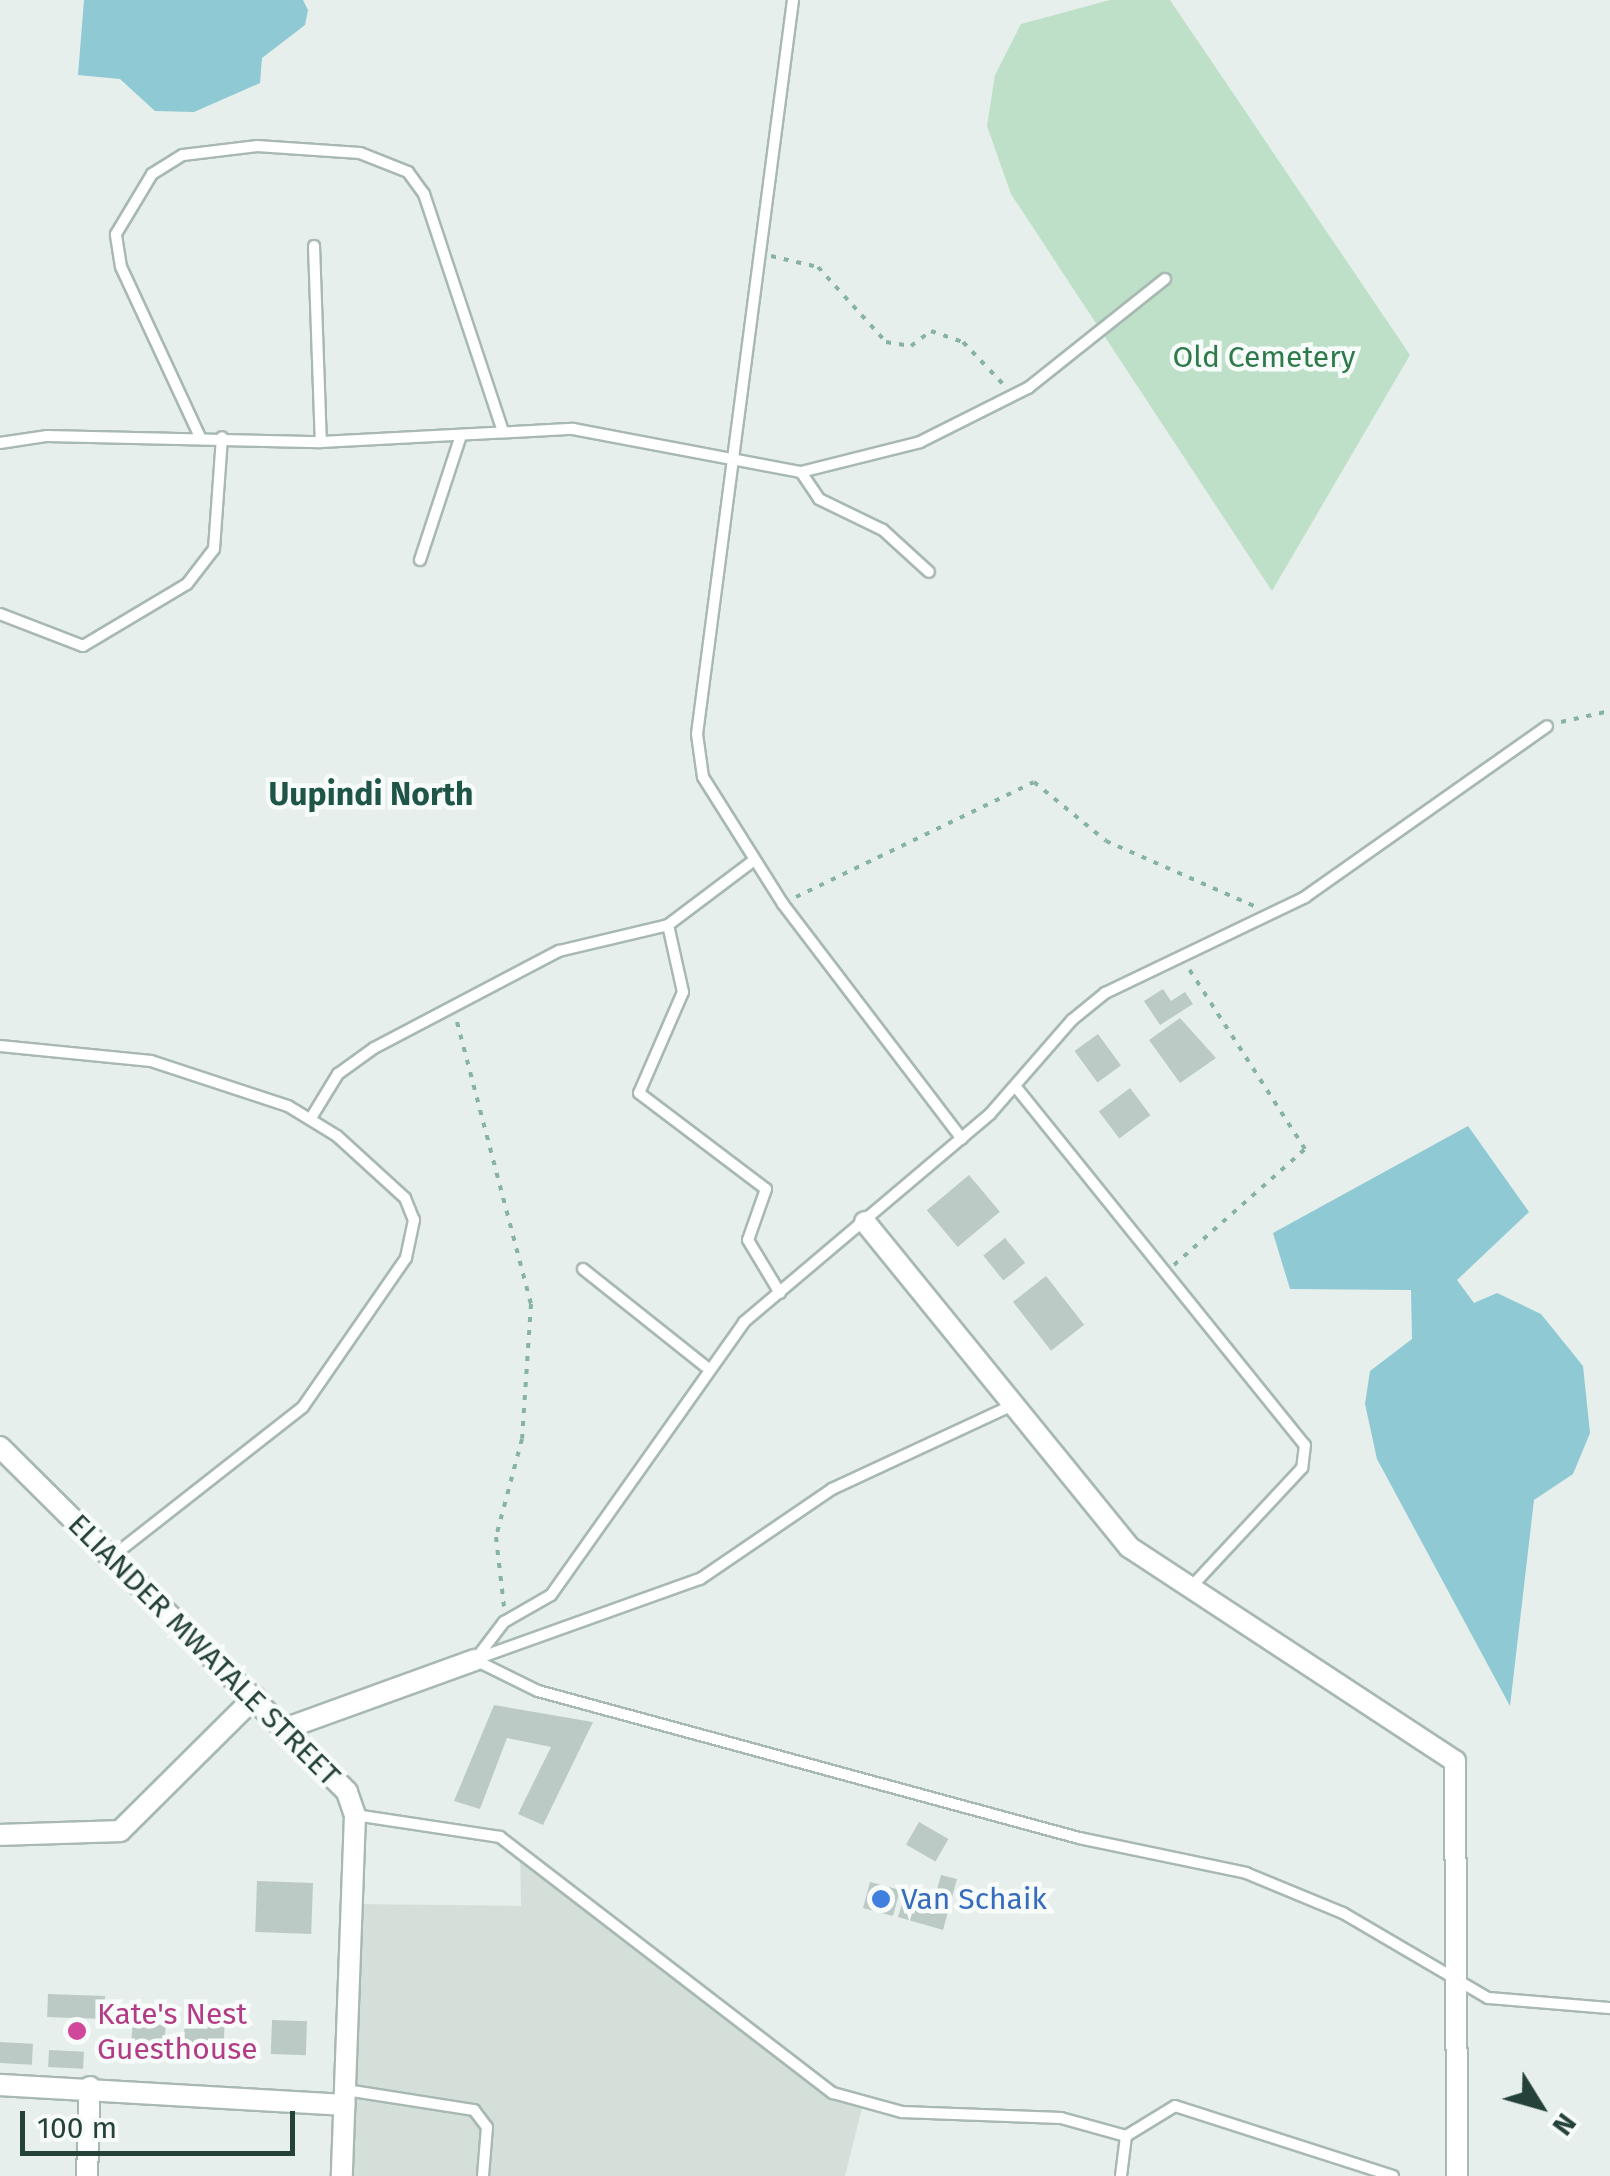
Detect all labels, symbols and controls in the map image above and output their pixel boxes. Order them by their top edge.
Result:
park label: Old Cemetery [1173,339,1355,375]
district label: Uupindi North [268,775,474,813]
street label: ELIANDER MWATALE STREET [60,1506,348,1794]
place label: Van Schaik [901,1881,1047,1917]
marker: Van Schaik [870,1888,892,1910]
place label: Kate's Nest Guesthouse [97,1996,257,2066]
marker: Kate's Nest Guesthouse [66,2020,88,2042]
north arrow [1490,2056,1590,2156]
scale bar [25,2091,300,2153]
text: N [1546,2107,1583,2142]
text: 100 m [37,2110,117,2146]

